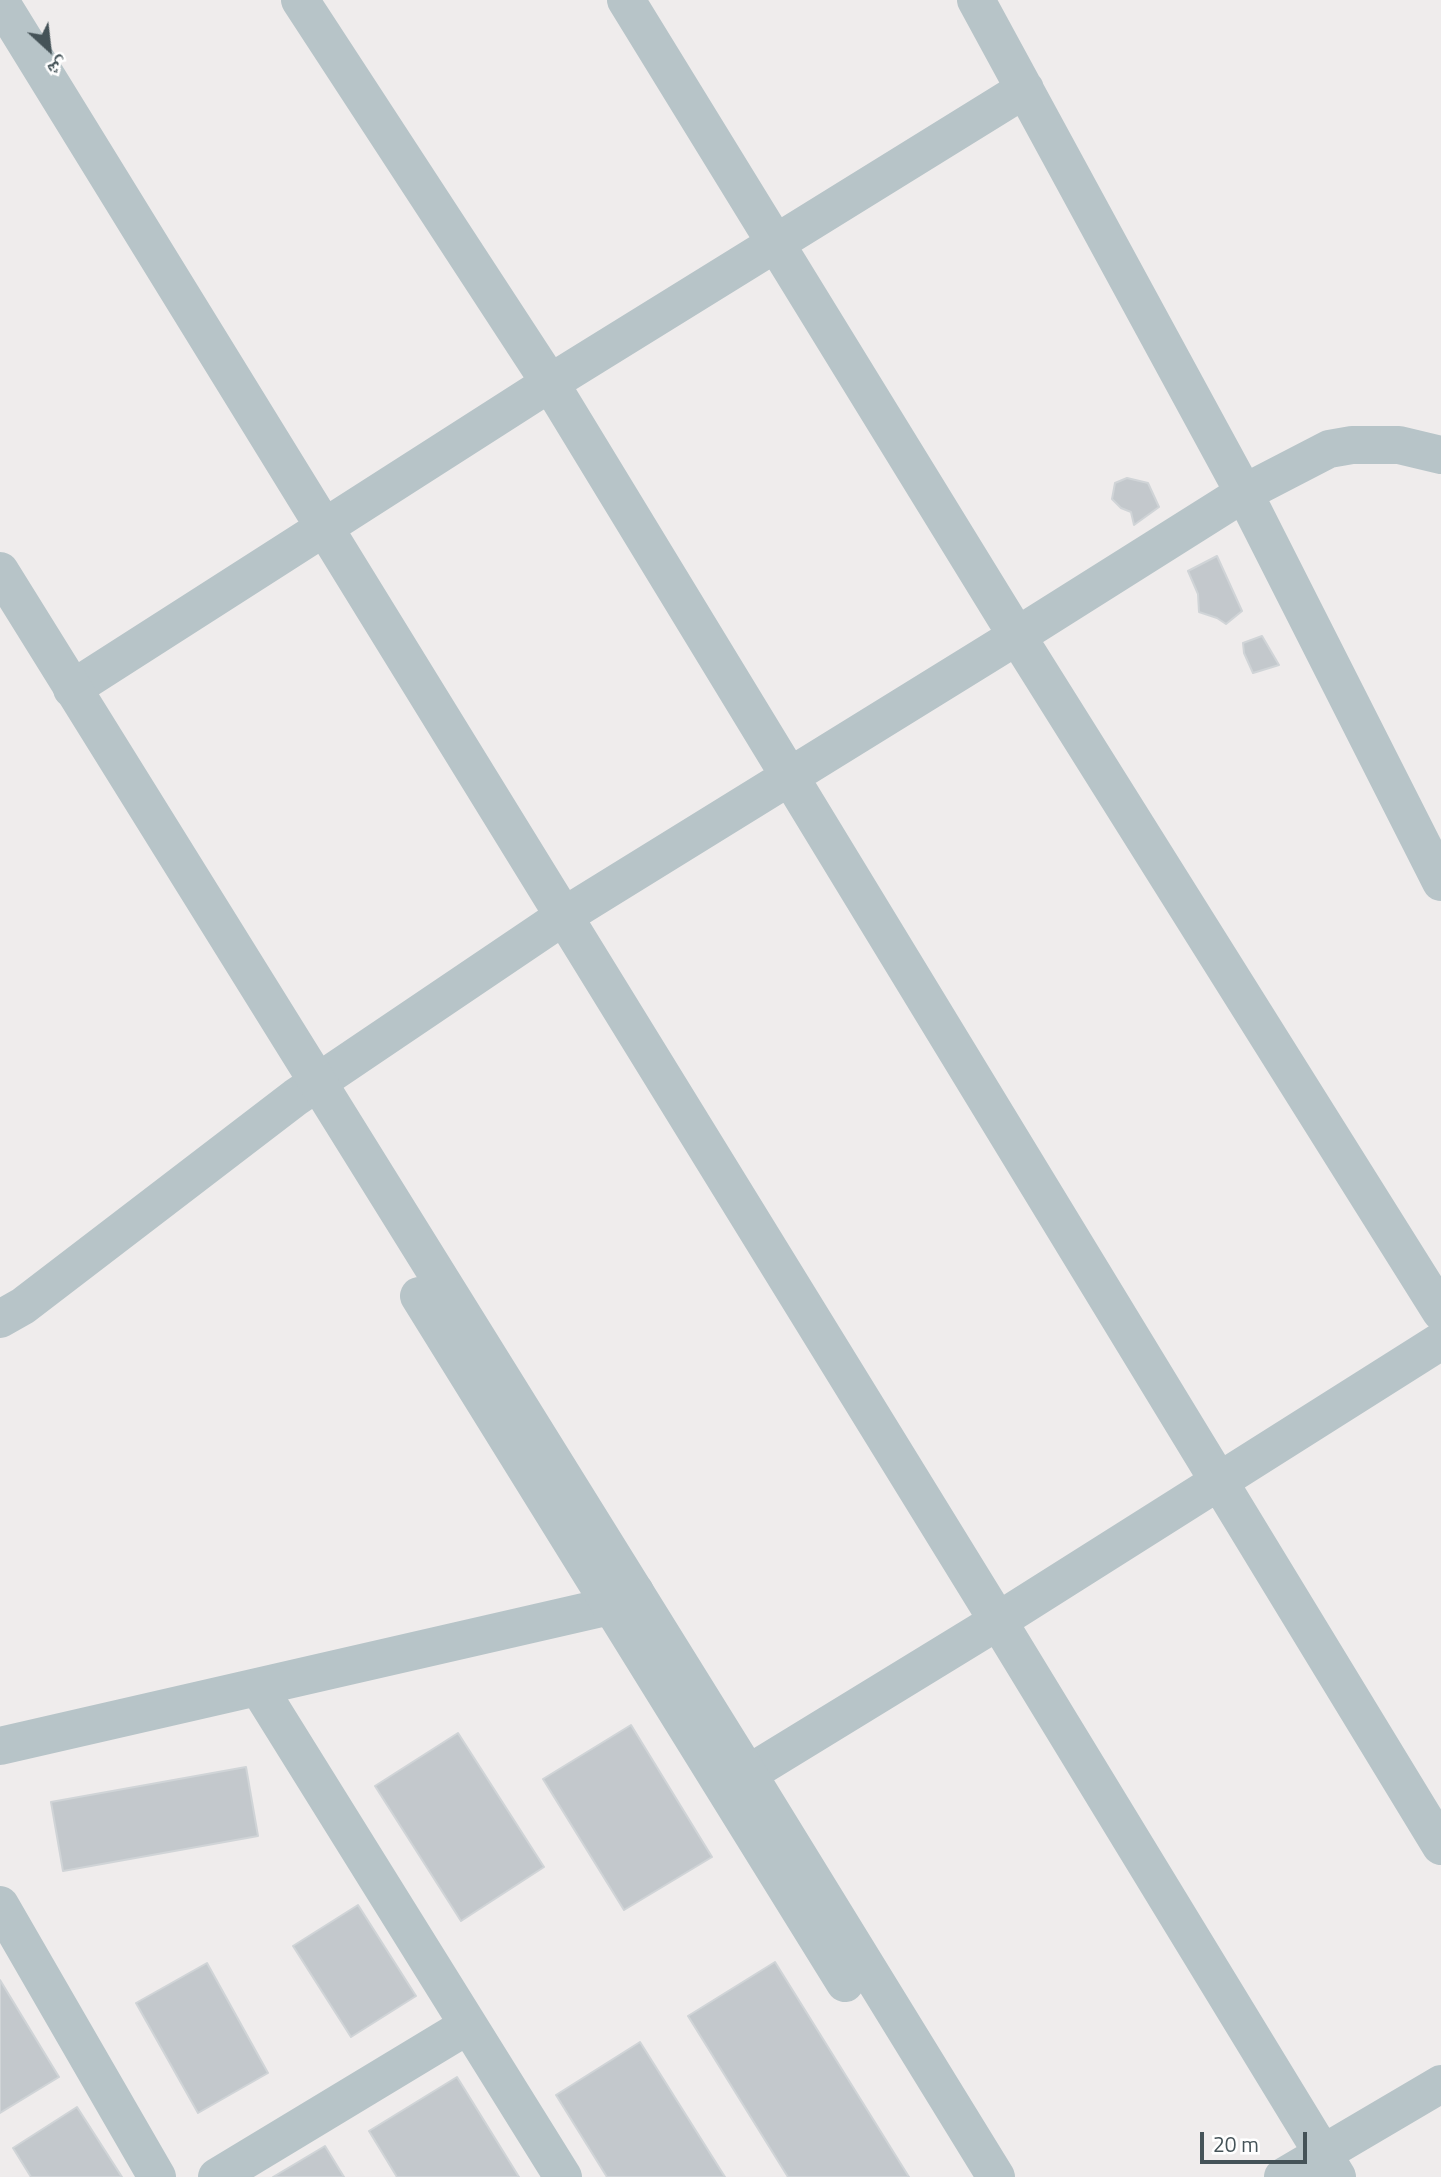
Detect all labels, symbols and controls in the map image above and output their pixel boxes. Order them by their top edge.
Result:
north arrow [14,14,84,84]
text: ش [43,51,74,86]
scale bar [1203,2118,1310,2162]
text: 20 m [1213,2128,1259,2160]

